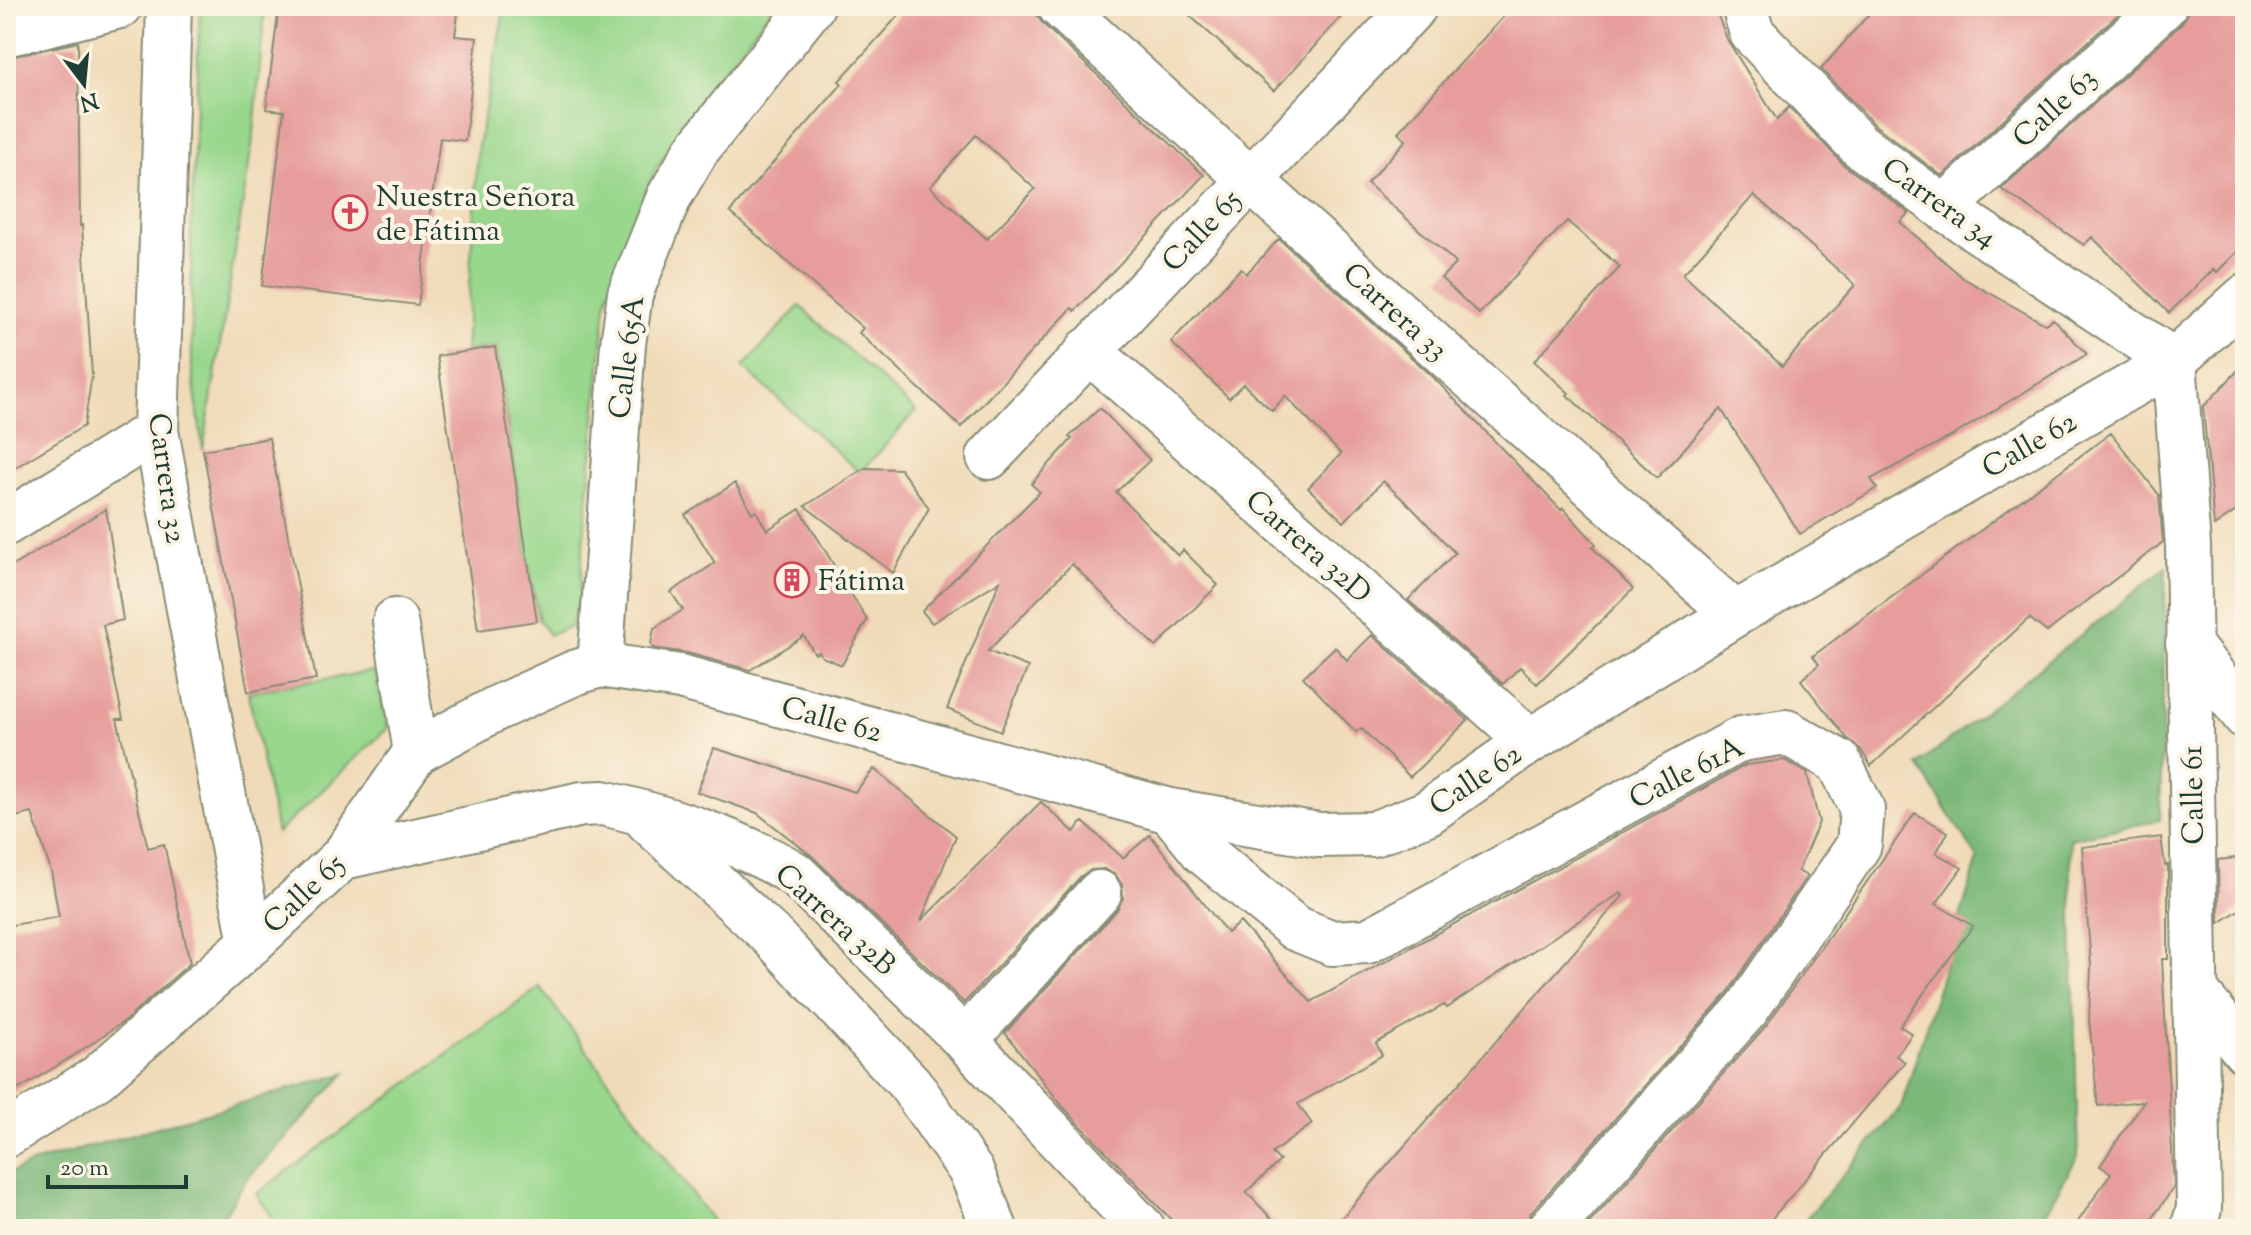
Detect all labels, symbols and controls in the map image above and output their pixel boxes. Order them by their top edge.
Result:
north arrow [44,44,124,124]
street label: Calle 63 [2004,59,2107,159]
text: N [75,83,102,118]
street label: Carrera 34 [1872,148,2005,260]
place label: Nuestra Señora de Fátima [376,177,576,254]
street label: Calle 65 [1153,181,1253,283]
church icon: Nuestra Señora de Fátima [331,194,369,232]
street label: Carrera 33 [1332,254,1457,372]
street label: Calle 65A [600,293,657,421]
street label: Calle 62 [1975,402,2086,491]
street label: Carrera 32 [135,410,196,546]
street label: Carrera 32D [1235,481,1380,615]
building icon: Fátima [773,561,811,599]
place label: Fátima [818,561,905,604]
street label: Calle 62 [776,687,887,756]
street label: Calle 61A [1622,727,1752,821]
street label: Calle 62 [1422,734,1531,828]
street label: Calle 61 [2172,745,2217,845]
street label: Calle 65 [254,845,355,945]
street label: Carrera 32B [764,855,905,987]
scale bar [48,1139,186,1189]
text: 20 m [60,1152,109,1186]

